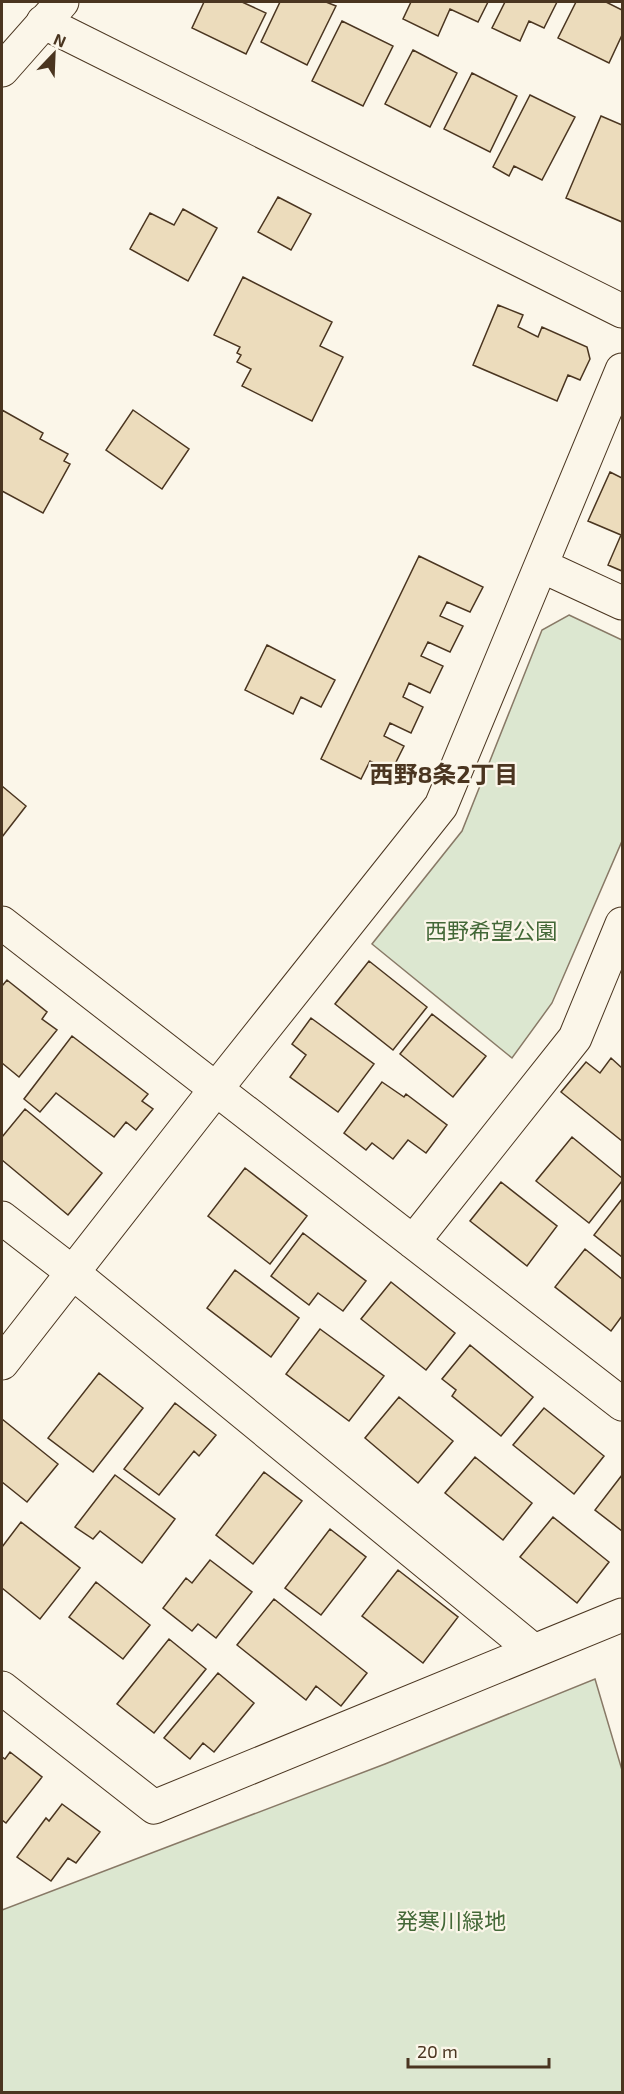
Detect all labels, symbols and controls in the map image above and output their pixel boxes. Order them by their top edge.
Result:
north arrow [24,24,84,84]
text: N [51,29,69,51]
district label: 西野8条2丁目 [370,759,518,788]
park label: 西野希望公園 [425,917,557,943]
park label: 発寒川緑地 [396,1907,506,1933]
scale bar [408,2031,549,2069]
text: 20 m [417,2040,458,2062]

